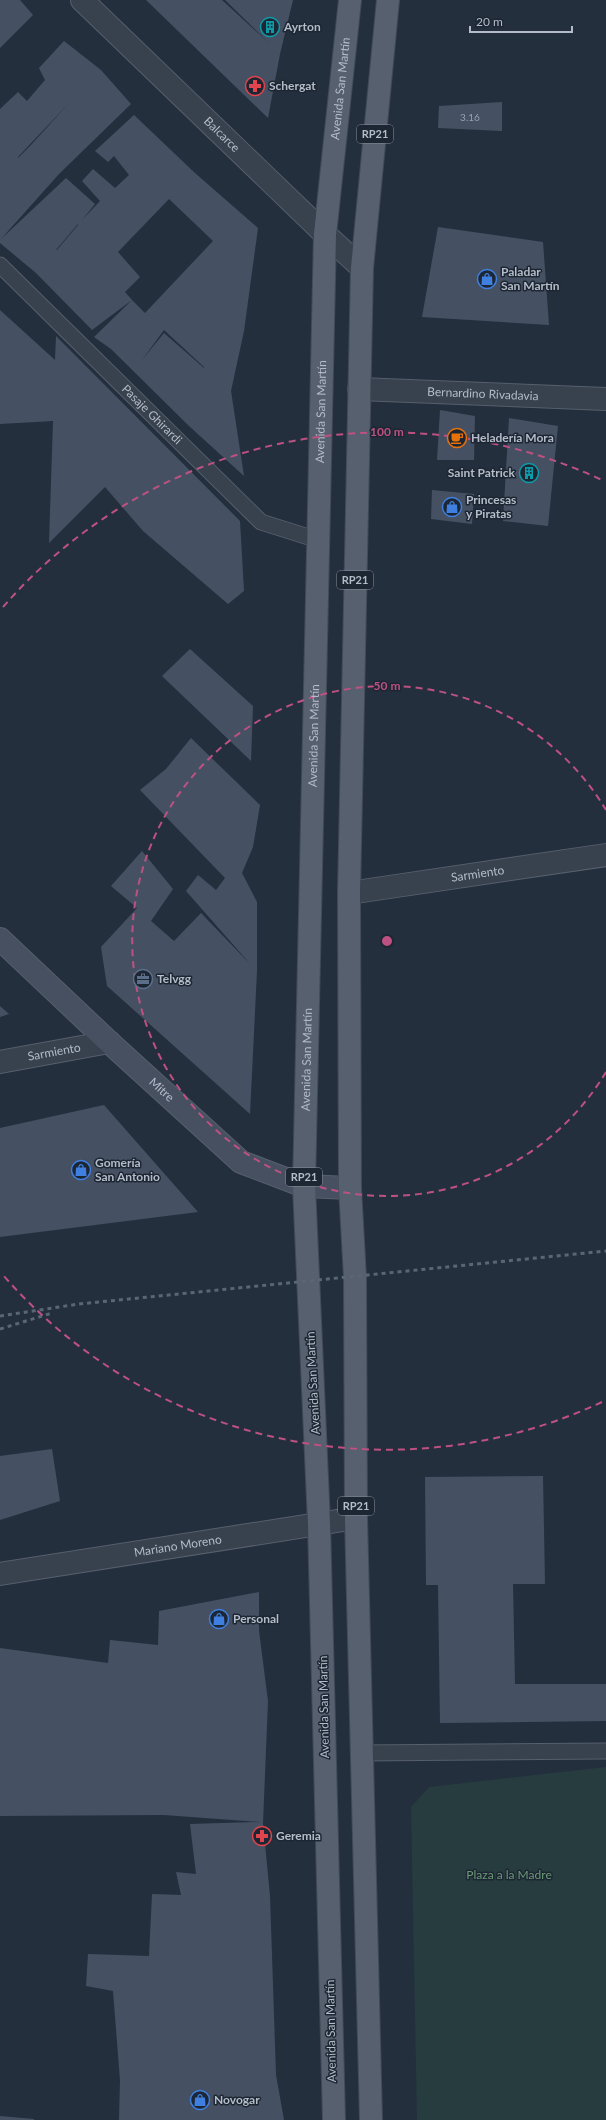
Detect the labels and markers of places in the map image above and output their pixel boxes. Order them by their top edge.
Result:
building icon: Ayrton [259,16,281,38]
place label: Ayrton [283,19,321,34]
pharmacy icon: Schergat [244,75,266,97]
place label: Schergat [269,78,316,93]
place label: Paladar San Martín [501,264,560,293]
shop icon: Paladar San Martín [476,268,498,290]
cafe icon: Heladería Mora [446,427,468,449]
place label: Heladería Mora [471,430,554,445]
building icon: Saint Patrick [518,462,540,484]
place label: Saint Patrick [448,465,516,480]
place label: Princesas y Piratas [466,492,516,521]
shop icon: Princesas y Piratas [441,496,463,518]
centre of rings [380,934,394,948]
office icon: Telvgg [132,968,154,990]
place label: Telvgg [157,971,192,986]
place label: Gomería San Antonio [95,1155,160,1184]
shop icon: Gomería San Antonio [70,1159,92,1181]
shop icon: Personal [208,1608,230,1630]
place label: Personal [233,1611,279,1626]
pharmacy icon: Geremia [251,1825,273,1847]
place label: Geremia [276,1828,321,1843]
shop icon: Novogar [189,2089,211,2111]
place label: Novogar [214,2092,260,2107]

